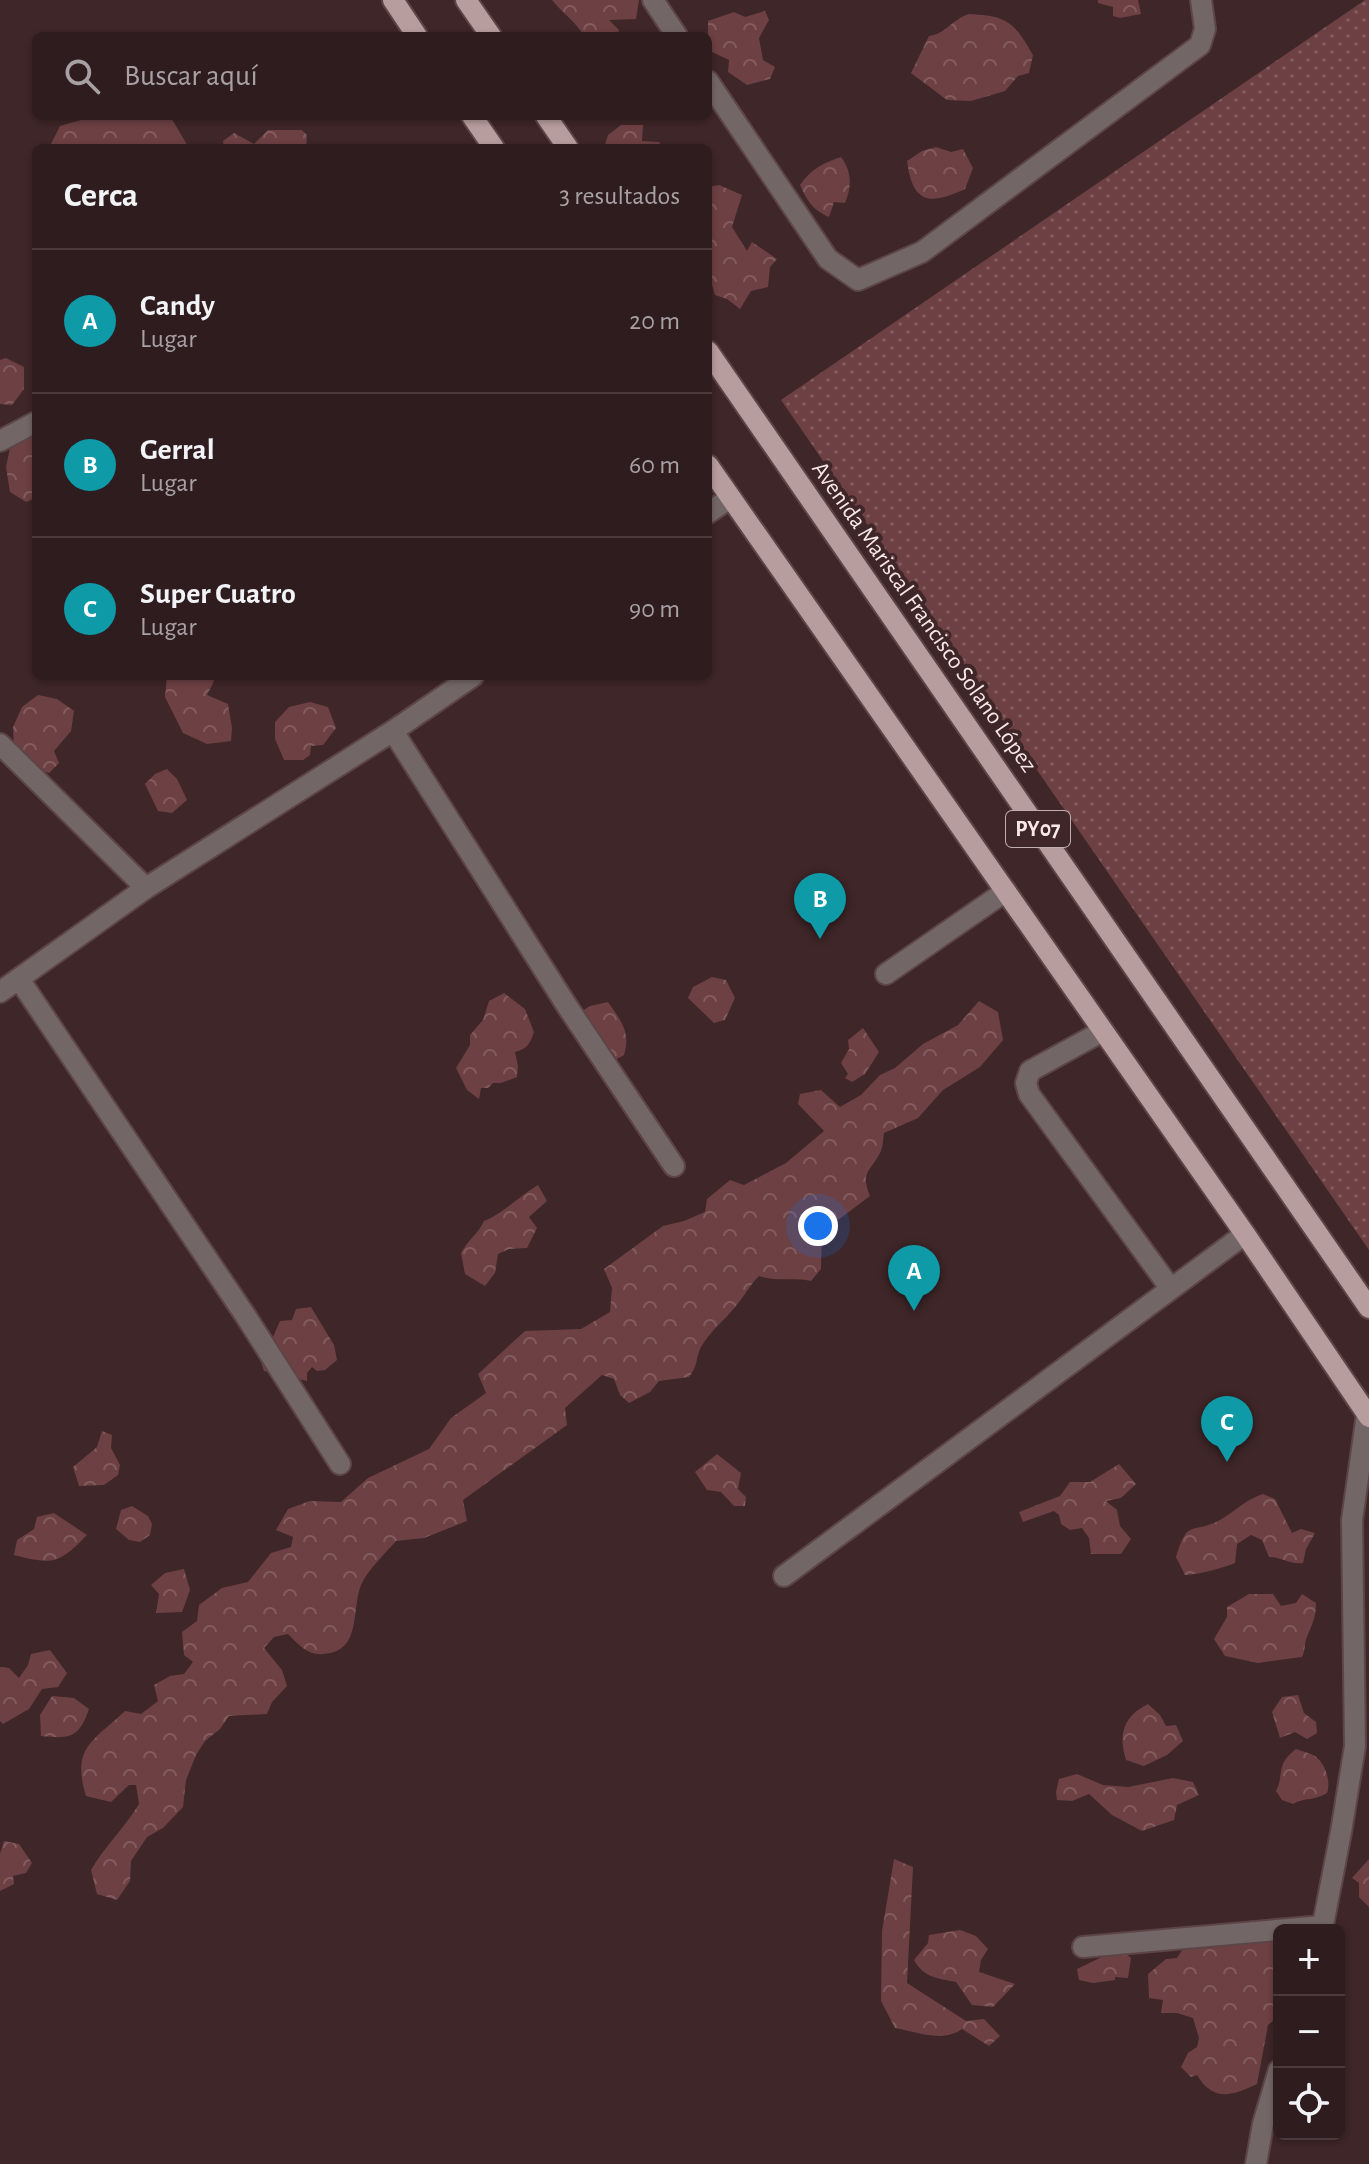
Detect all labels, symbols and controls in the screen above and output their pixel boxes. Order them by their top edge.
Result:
search box [32,32,712,120]
icon: search [60,54,104,98]
text: Buscar aquí [124,61,258,91]
text: Cerca [64,179,138,213]
text: 3 resultados [559,183,680,209]
text: Candy [140,291,215,321]
text: A [82,308,98,334]
text: 20 m [629,308,680,334]
text: Lugar [140,326,197,352]
text: Gerral [140,435,215,465]
text: B [82,452,98,478]
text: 60 m [629,452,680,478]
street label: Avenida Mariscal Francisco Solano López [807,457,1041,777]
text: Lugar [140,470,197,496]
text: Super Cuatro [140,579,296,609]
text: C [83,596,97,622]
text: 90 m [629,596,680,622]
text: Lugar [140,614,197,640]
road number: PY07 [1006,811,1070,847]
pin: B [794,873,846,939]
your location [798,1206,838,1246]
pin: A [888,1245,940,1311]
pin: C [1201,1396,1253,1462]
map controls [1273,1924,1345,2140]
button: + [1273,1924,1345,1996]
button: − [1273,1996,1345,2068]
button: locate [1273,2068,1345,2140]

